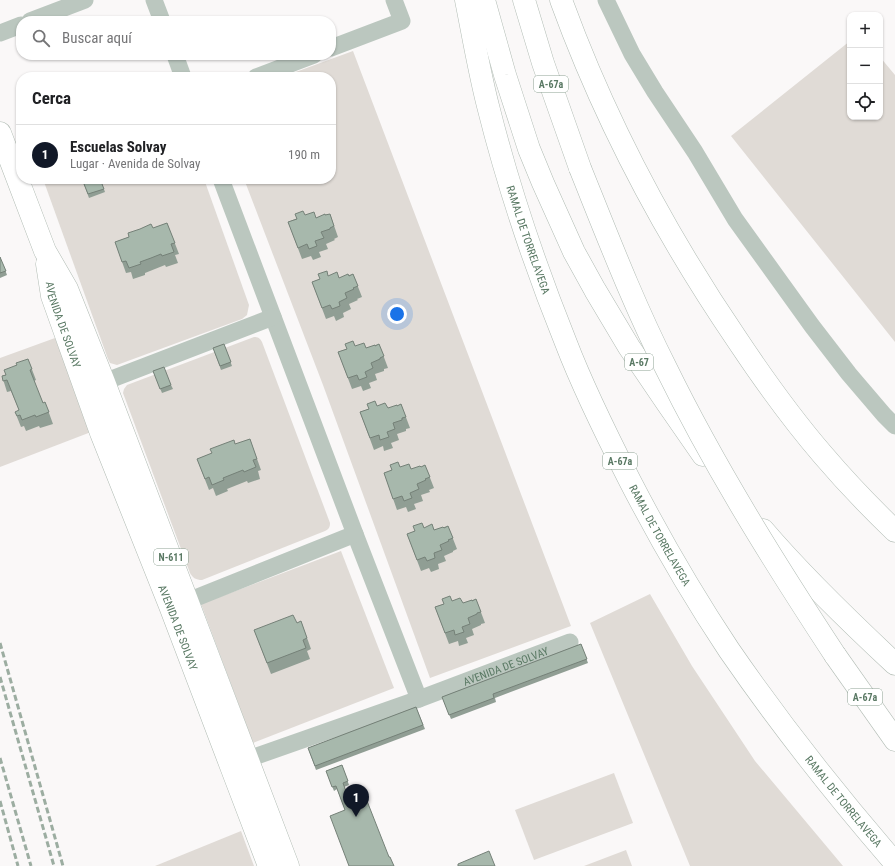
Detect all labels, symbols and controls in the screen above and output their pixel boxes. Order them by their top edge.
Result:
map controls [847,12,883,120]
button: + [847,12,883,48]
search box [16,16,336,60]
icon: search [30,27,52,49]
text: Buscar aquí [62,29,132,47]
button: − [847,48,883,84]
road number: A-67a [534,76,568,92]
button: locate [847,84,883,120]
text: Cerca [32,88,71,108]
text: Escuelas Solvay [70,138,166,156]
text: 1 [42,147,48,162]
text: 190 m [288,147,320,162]
text: Lugar · Avenida de Solvay [70,156,200,171]
street label: RAMAL DE TORRELAVEGA [503,184,553,297]
street label: AVENIDA DE SOLVAY [43,281,83,370]
your location [387,304,407,324]
road number: A-67 [625,354,653,370]
road number: A-67a [603,453,637,469]
street label: RAMAL DE TORRELAVEGA [626,483,693,589]
road number: N-611 [154,549,188,565]
street label: AVENIDA DE SOLVAY [155,583,200,672]
street label: AVENIDA DE SOLVAY [461,645,551,689]
road number: A-67a [848,689,882,705]
street label: RAMAL DE TORRELAVEGA [802,753,885,850]
pin: 1 [343,784,369,817]

